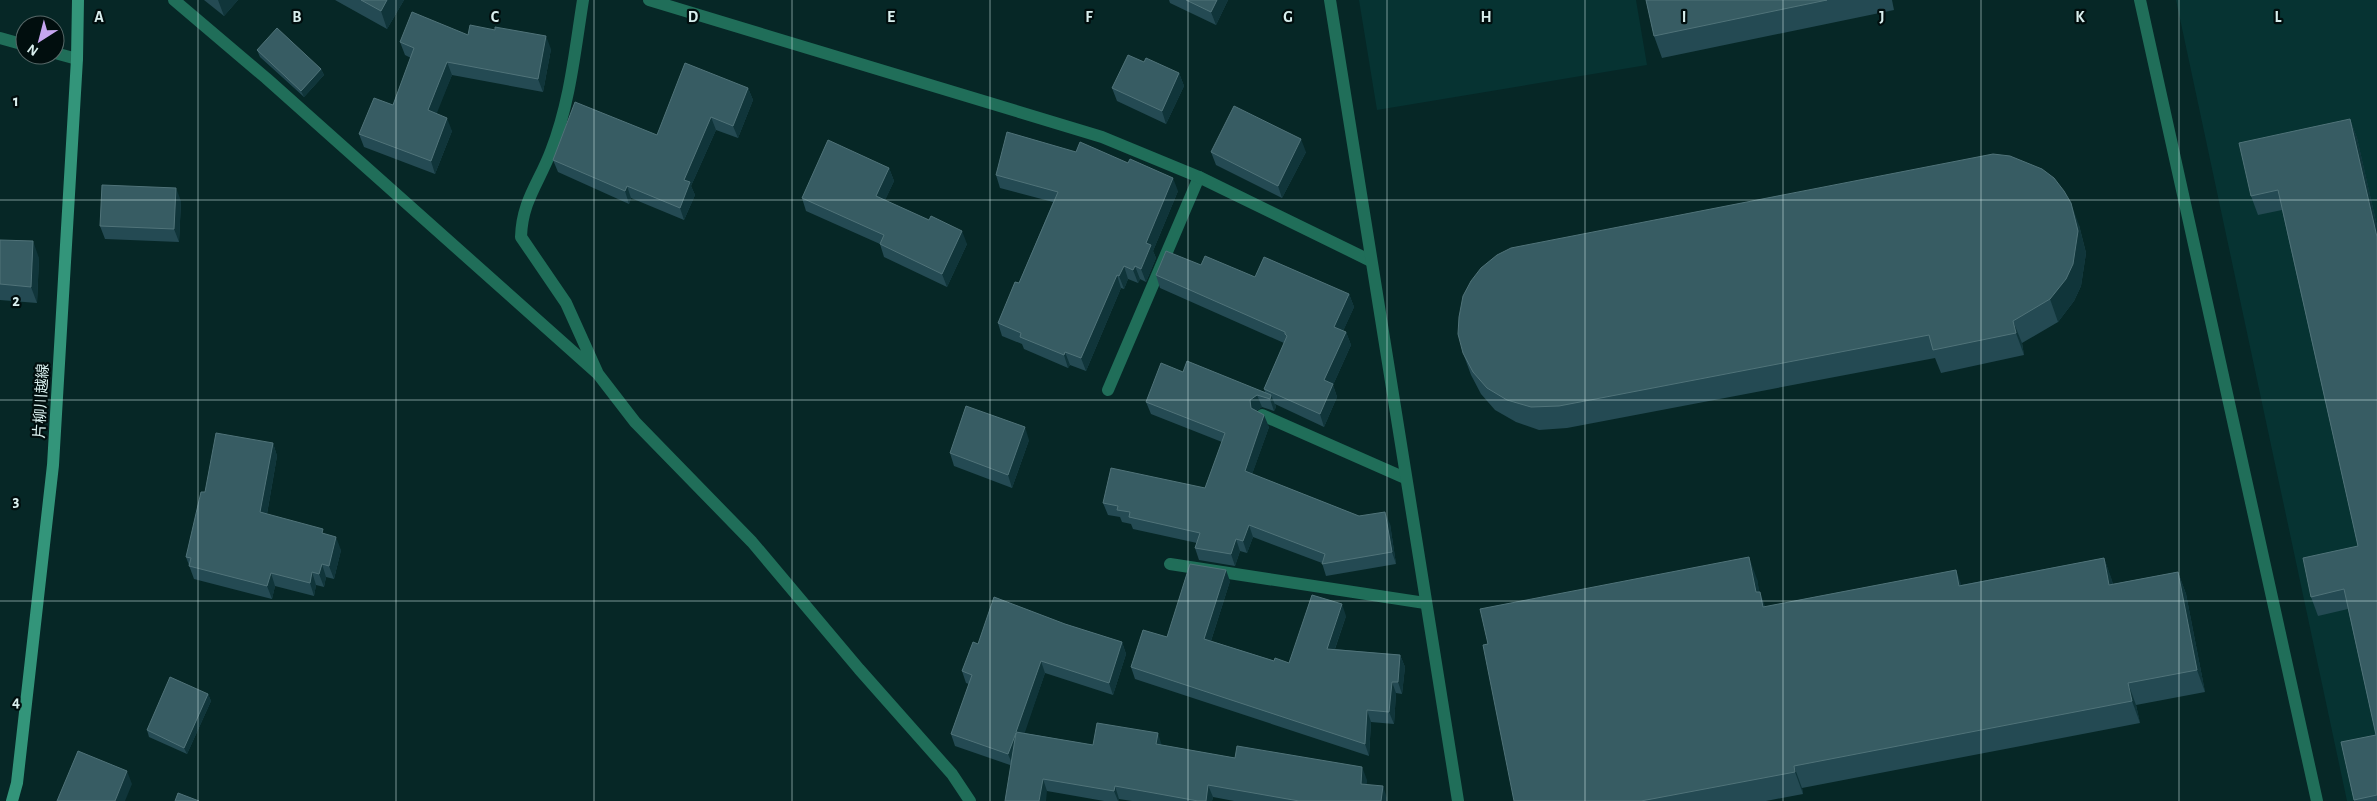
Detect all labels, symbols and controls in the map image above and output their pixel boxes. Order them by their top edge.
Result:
text: A [94,9,104,25]
text: B [292,9,302,25]
text: C [491,9,500,25]
text: D [688,9,699,25]
text: E [887,9,895,25]
text: F [1085,9,1093,25]
text: G [1283,9,1293,25]
text: H [1480,9,1492,25]
text: I [1682,9,1686,25]
text: J [1879,9,1885,25]
text: K [2075,9,2085,25]
text: L [2275,9,2282,25]
north arrow [15,15,65,65]
text: N [25,41,41,58]
text: 1 [13,93,19,109]
text: 2 [12,293,20,309]
street label: 片柳川越線 [31,363,51,439]
text: 3 [13,493,20,509]
text: 4 [12,694,20,710]

